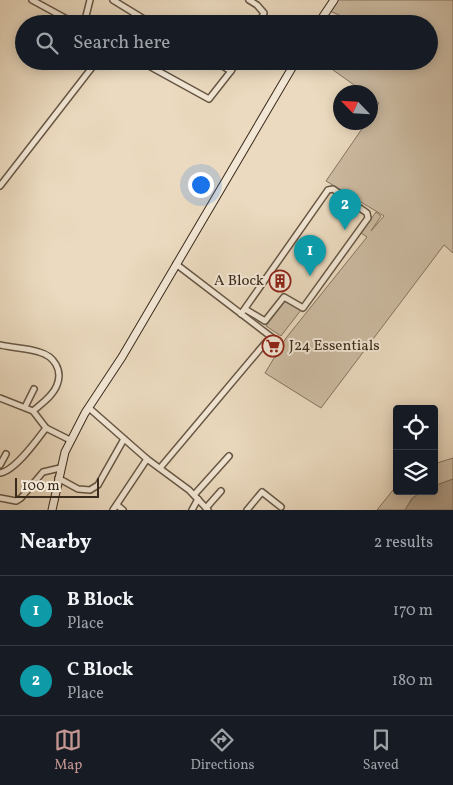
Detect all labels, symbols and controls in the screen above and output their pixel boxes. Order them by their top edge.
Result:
search box [15,15,438,70]
icon: search [33,29,61,57]
text: Search here [73,30,170,56]
north arrow [333,85,378,130]
your location [188,172,214,198]
pin: 2 [329,189,361,230]
pin: 1 [294,235,326,276]
building icon: A Block [268,269,292,293]
place label: A Block [214,271,264,292]
supermarket icon: J24 Essentials [261,334,285,358]
place label: J24 Essentials [289,336,380,357]
map controls [393,405,438,495]
button: locate [393,405,438,450]
button: layers [393,450,438,495]
scale bar [15,475,99,498]
text: 100 m [22,477,60,496]
text: Nearby [20,528,91,557]
text: 2 results [374,532,433,554]
text: B Block [67,587,134,613]
text: 1 [33,600,39,622]
text: 170 m [393,600,433,622]
text: Place [67,613,104,635]
text: C Block [67,657,133,683]
text: 2 [32,670,40,692]
text: 180 m [392,670,433,692]
text: Place [67,683,104,705]
tab: Map [54,726,82,775]
tab: Directions [190,726,255,775]
tab: Saved [363,726,399,775]

